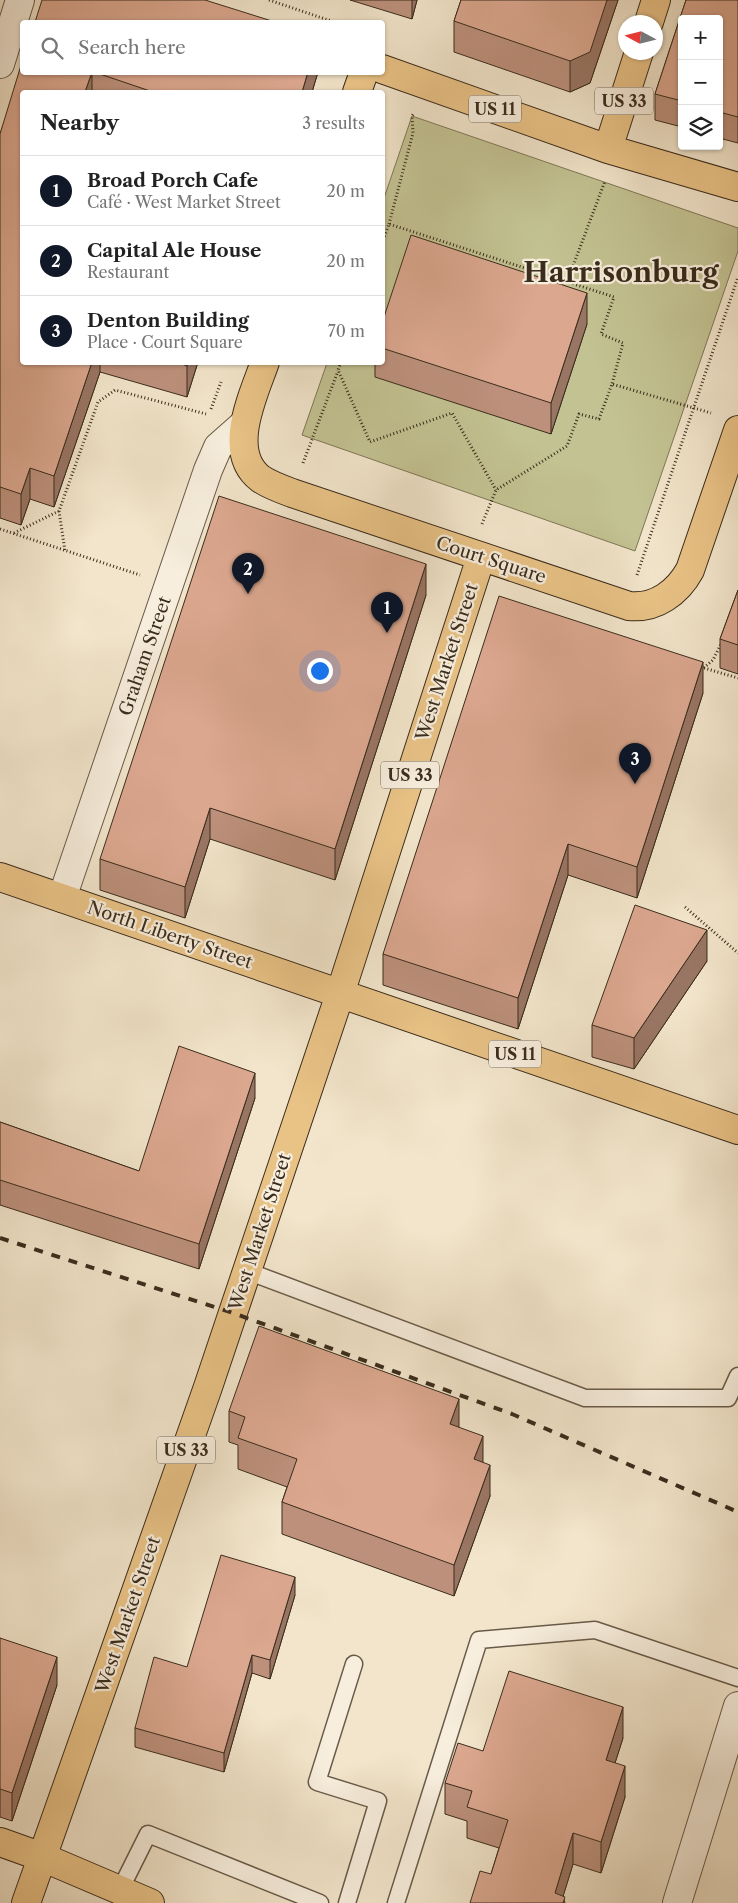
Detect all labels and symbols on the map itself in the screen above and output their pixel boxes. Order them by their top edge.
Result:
north arrow [618,15,663,60]
road number: US 33 [595,88,653,114]
road number: US 11 [469,96,521,122]
district label: Harrisonburg [523,255,719,289]
street label: Court Square [433,532,549,588]
pin: 2 [232,553,264,594]
street label: West Market Street [411,580,483,744]
pin: 1 [371,592,403,633]
street label: Graham Street [114,593,176,719]
your location [307,658,333,684]
pin: 3 [619,743,651,784]
road number: US 33 [381,762,439,788]
street label: North Liberty Street [85,896,256,974]
road number: US 11 [489,1040,541,1068]
street label: West Market Street [224,1150,296,1314]
road number: US 33 [157,1436,215,1464]
street label: West Market Street [91,1533,165,1697]

